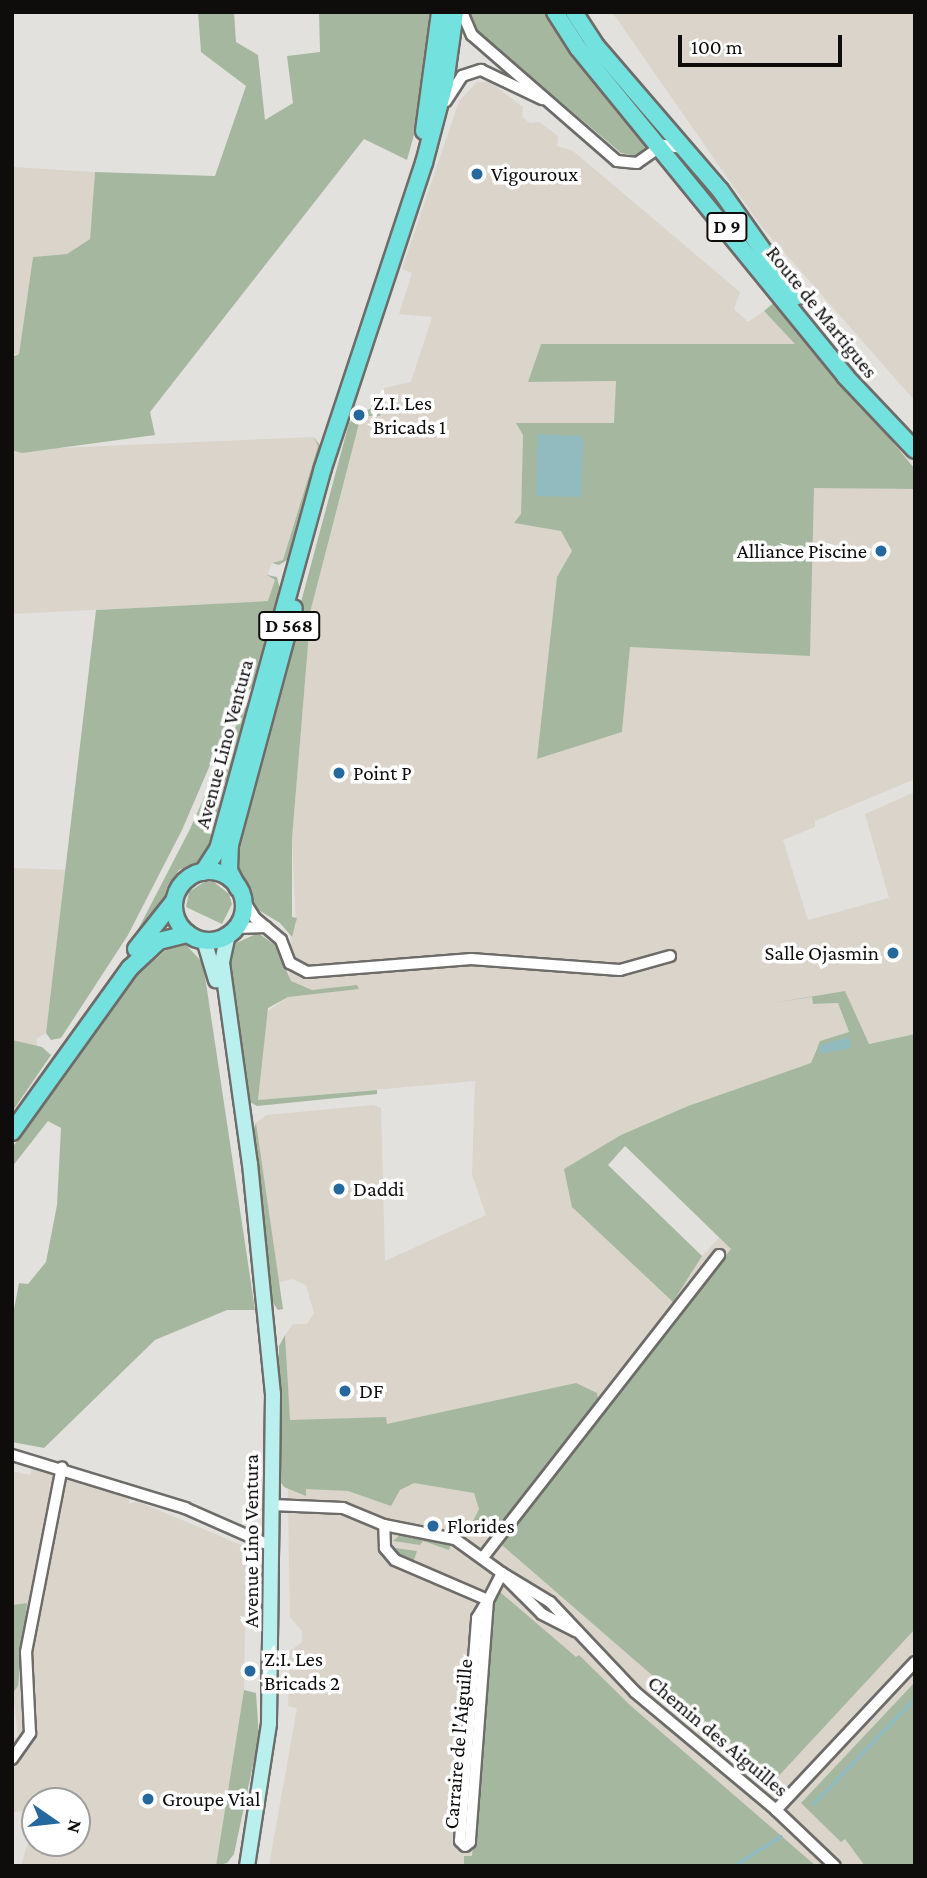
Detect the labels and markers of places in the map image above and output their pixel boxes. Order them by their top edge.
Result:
place label: Vigouroux [491,161,578,187]
marker: Vigouroux [469,166,485,182]
place label: Z.I. Les Bricads 1 [373,390,446,440]
marker: Z.I. Les Bricads 1 [351,407,367,423]
place label: Alliance Piscine [737,538,867,564]
marker: Alliance Piscine [873,543,889,559]
place label: Point P [353,760,412,786]
marker: Point P [331,765,347,781]
place label: Salle Ojasmin [764,940,879,966]
marker: Salle Ojasmin [885,945,901,961]
place label: Daddi [353,1176,404,1202]
marker: Daddi [331,1181,347,1197]
place label: DF [359,1378,383,1404]
marker: DF [337,1383,353,1399]
place label: Florides [447,1513,515,1539]
marker: Florides [425,1518,441,1534]
place label: Z.I. Les Bricads 2 [264,1646,340,1696]
marker: Z.I. Les Bricads 2 [242,1663,258,1679]
place label: Groupe Vial [162,1786,260,1812]
marker: Groupe Vial [140,1791,156,1807]

